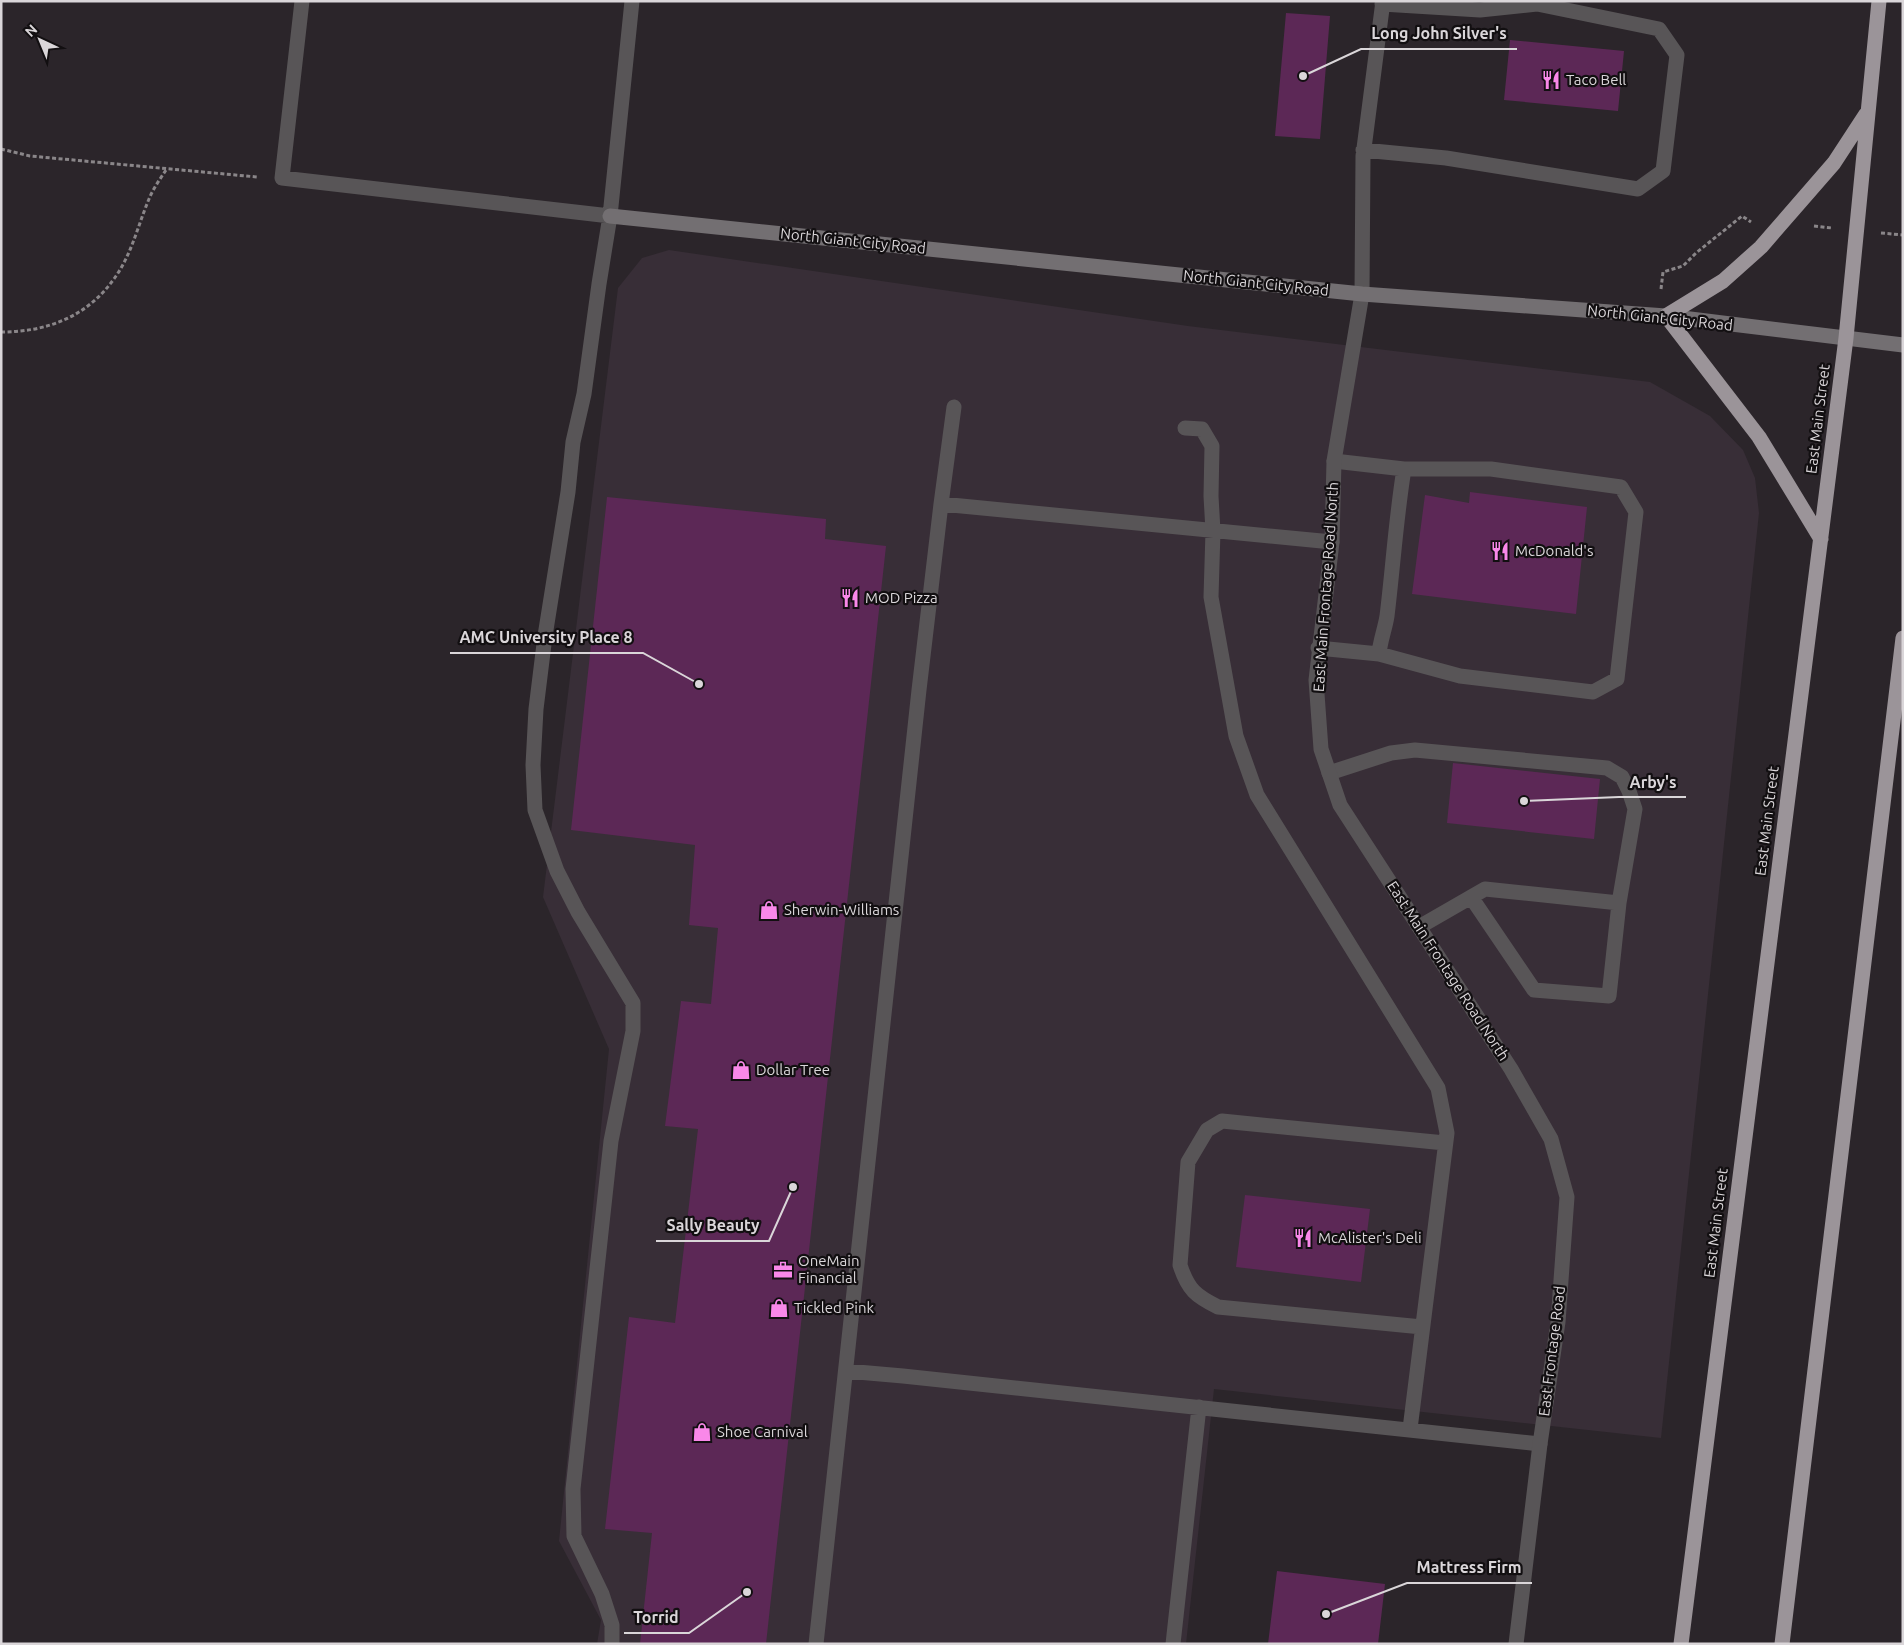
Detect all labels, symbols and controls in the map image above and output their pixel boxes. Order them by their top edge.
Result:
north arrow [15,15,65,65]
callout: Long John Silver's [1361,18,1517,49]
text: N [22,21,40,40]
text: Long John Silver's [1371,24,1507,42]
restaurant icon: Taco Bell [1540,69,1562,91]
place label: Taco Bell [1566,71,1626,88]
street label: North Giant City Road [779,224,927,257]
street label: North Giant City Road [1182,266,1330,299]
street label: North Giant City Road [1586,301,1734,334]
street label: East Main Street [1802,363,1833,475]
street label: East Main Frontage Road North [1310,481,1341,693]
restaurant icon: McDonald's [1489,540,1511,562]
place label: McDonald's [1515,542,1593,559]
restaurant icon: MOD Pizza [839,587,861,609]
place label: MOD Pizza [865,589,938,606]
callout: AMC University Place 8 [450,622,643,653]
text: AMC University Place 8 [459,628,633,646]
street label: East Main Street [1751,765,1782,877]
callout: Arby's [1619,766,1686,797]
text: Arby's [1629,773,1677,791]
street label: East Main Frontage Road North [1384,878,1513,1064]
shop icon: Sherwin-Williams [758,899,780,921]
place label: Sherwin-Williams [784,901,899,918]
shop icon: Dollar Tree [730,1059,752,1081]
place label: Dollar Tree [756,1061,830,1078]
street label: East Main Street [1700,1167,1731,1279]
callout: Sally Beauty [656,1210,769,1241]
text: Sally Beauty [666,1216,760,1234]
restaurant icon: McAlister's Deli [1292,1227,1314,1249]
place label: McAlister's Deli [1318,1229,1422,1246]
place label: OneMain Financial [798,1252,859,1286]
office icon: OneMain Financial [772,1259,794,1281]
street label: East Frontage Road [1535,1285,1568,1417]
shop icon: Tickled Pink [768,1297,790,1319]
place label: Tickled Pink [794,1299,874,1316]
shop icon: Shoe Carnival [691,1421,713,1443]
place label: Shoe Carnival [717,1423,808,1440]
callout: Mattress Firm [1407,1552,1532,1583]
text: Mattress Firm [1416,1558,1522,1576]
callout: Torrid [624,1602,689,1633]
text: Torrid [633,1608,679,1626]

